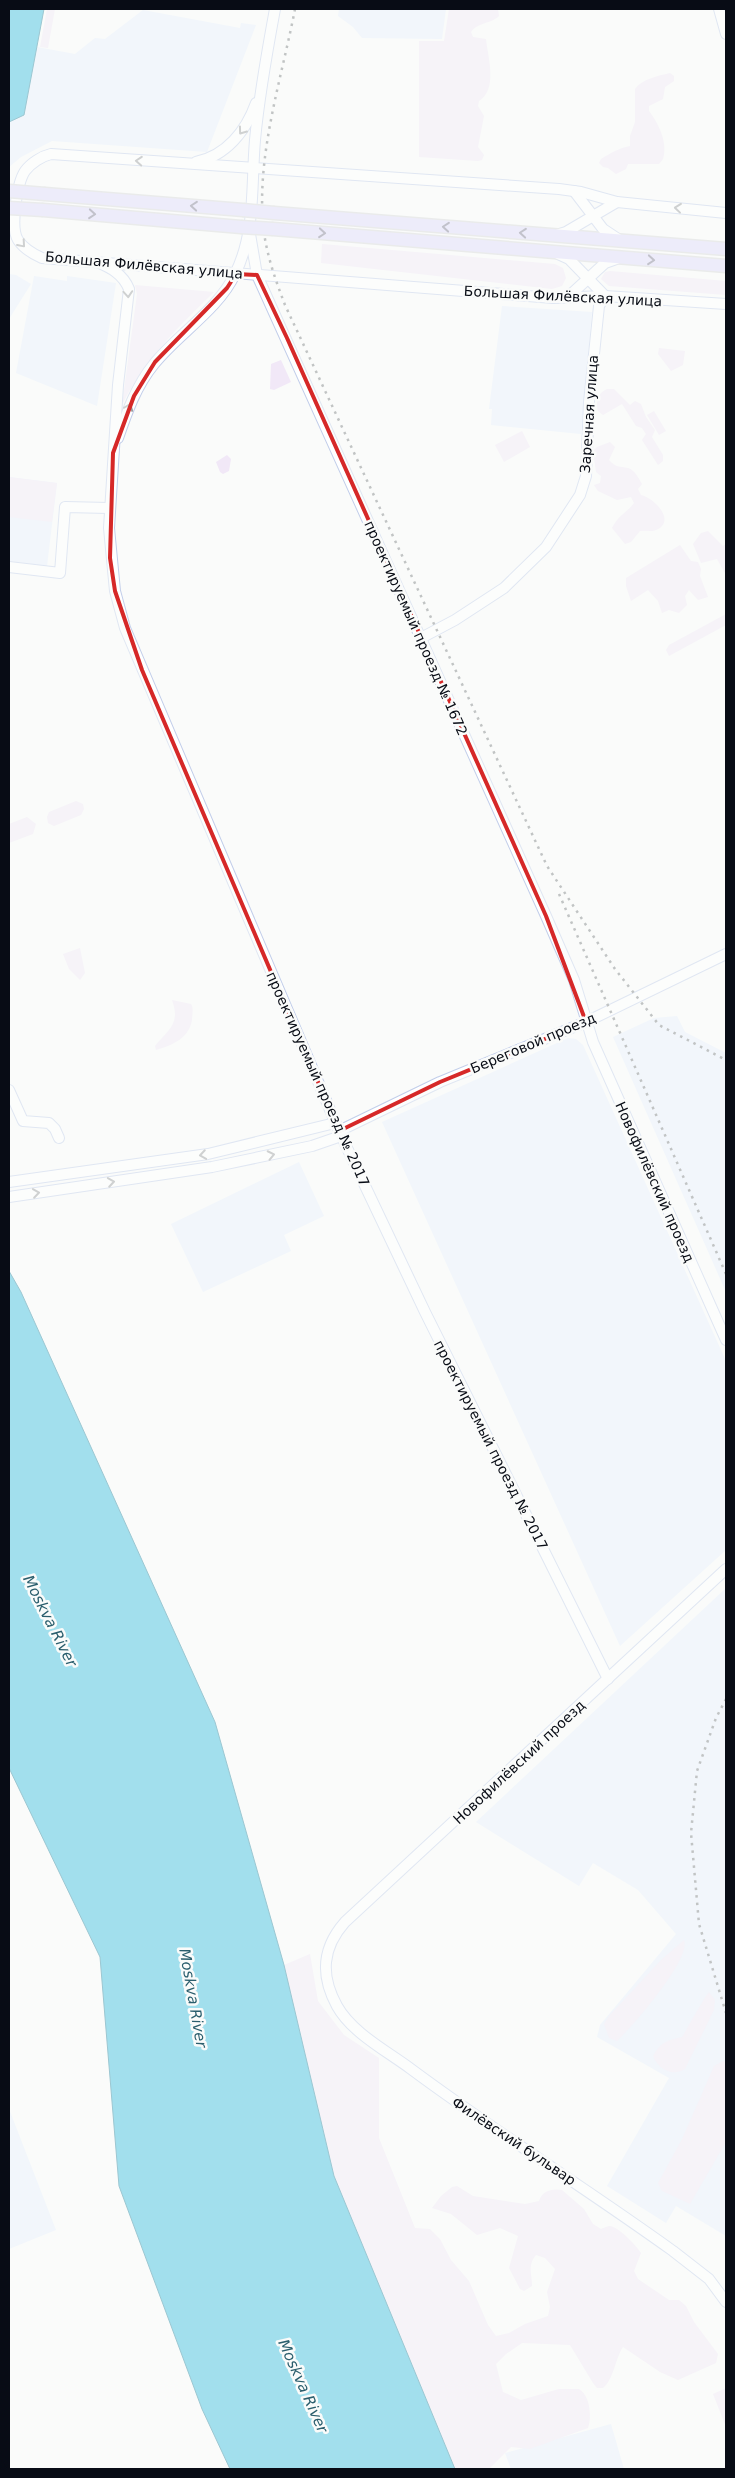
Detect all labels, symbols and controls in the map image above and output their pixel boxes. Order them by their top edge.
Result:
one-way arrow [239,125,248,134]
one-way arrow [135,155,143,166]
one-way arrow [190,201,198,212]
one-way arrow [673,203,681,214]
one-way arrow [88,209,96,220]
one-way arrow [442,221,450,232]
one-way arrow [318,227,326,238]
one-way arrow [519,228,527,239]
one-way arrow [17,239,26,248]
street label: Большая Филёвская улица [44,248,244,282]
one-way arrow [648,254,656,265]
street label: Большая Филёвская улица [463,283,663,309]
one-way arrow [123,290,134,298]
street label: Заречная улица [577,354,601,474]
one-way arrow [123,404,133,412]
street label: проектируемый проезд № 1672 [361,518,471,738]
street label: проектируемый проезд № 2017 [263,969,373,1189]
street label: Береговой проезд [468,1009,598,1077]
street label: Новофилёвский проезд [612,1099,698,1265]
one-way arrow [198,1149,207,1159]
one-way arrow [267,1150,276,1160]
one-way arrow [107,1178,116,1188]
one-way arrow [32,1188,40,1199]
street label: проектируемый проезд № 2017 [431,1337,551,1553]
water label: Moskva River [19,1572,81,1671]
street label: Новофилёвский проезд [450,1697,588,1827]
water label: Moskva River [175,1947,211,2050]
street label: Филёвский бульвар [449,2094,579,2188]
water label: Moskva River [274,2337,332,2436]

